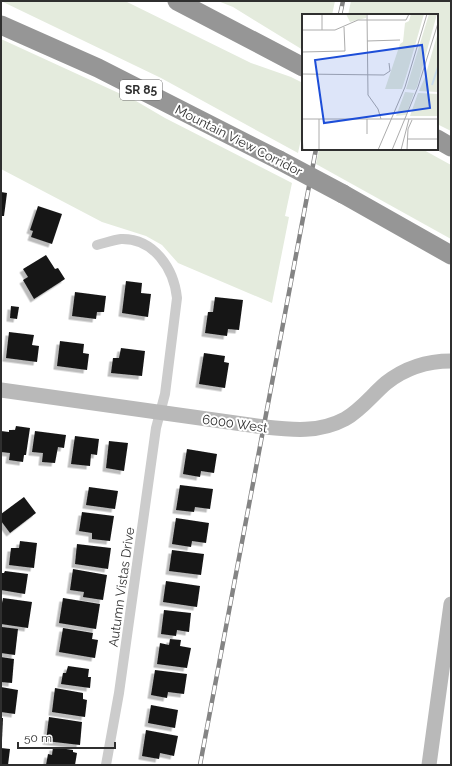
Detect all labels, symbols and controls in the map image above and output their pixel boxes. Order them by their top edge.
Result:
inset map [302,14,438,150]
road number: SR 85 [120,80,162,100]
street label: Mountain View Corridor [173,102,305,179]
street label: 6000 West [201,412,269,436]
street label: Autumn Vistas Drive [106,526,137,648]
scale bar [18,724,115,750]
text: 50 m [24,731,52,745]

